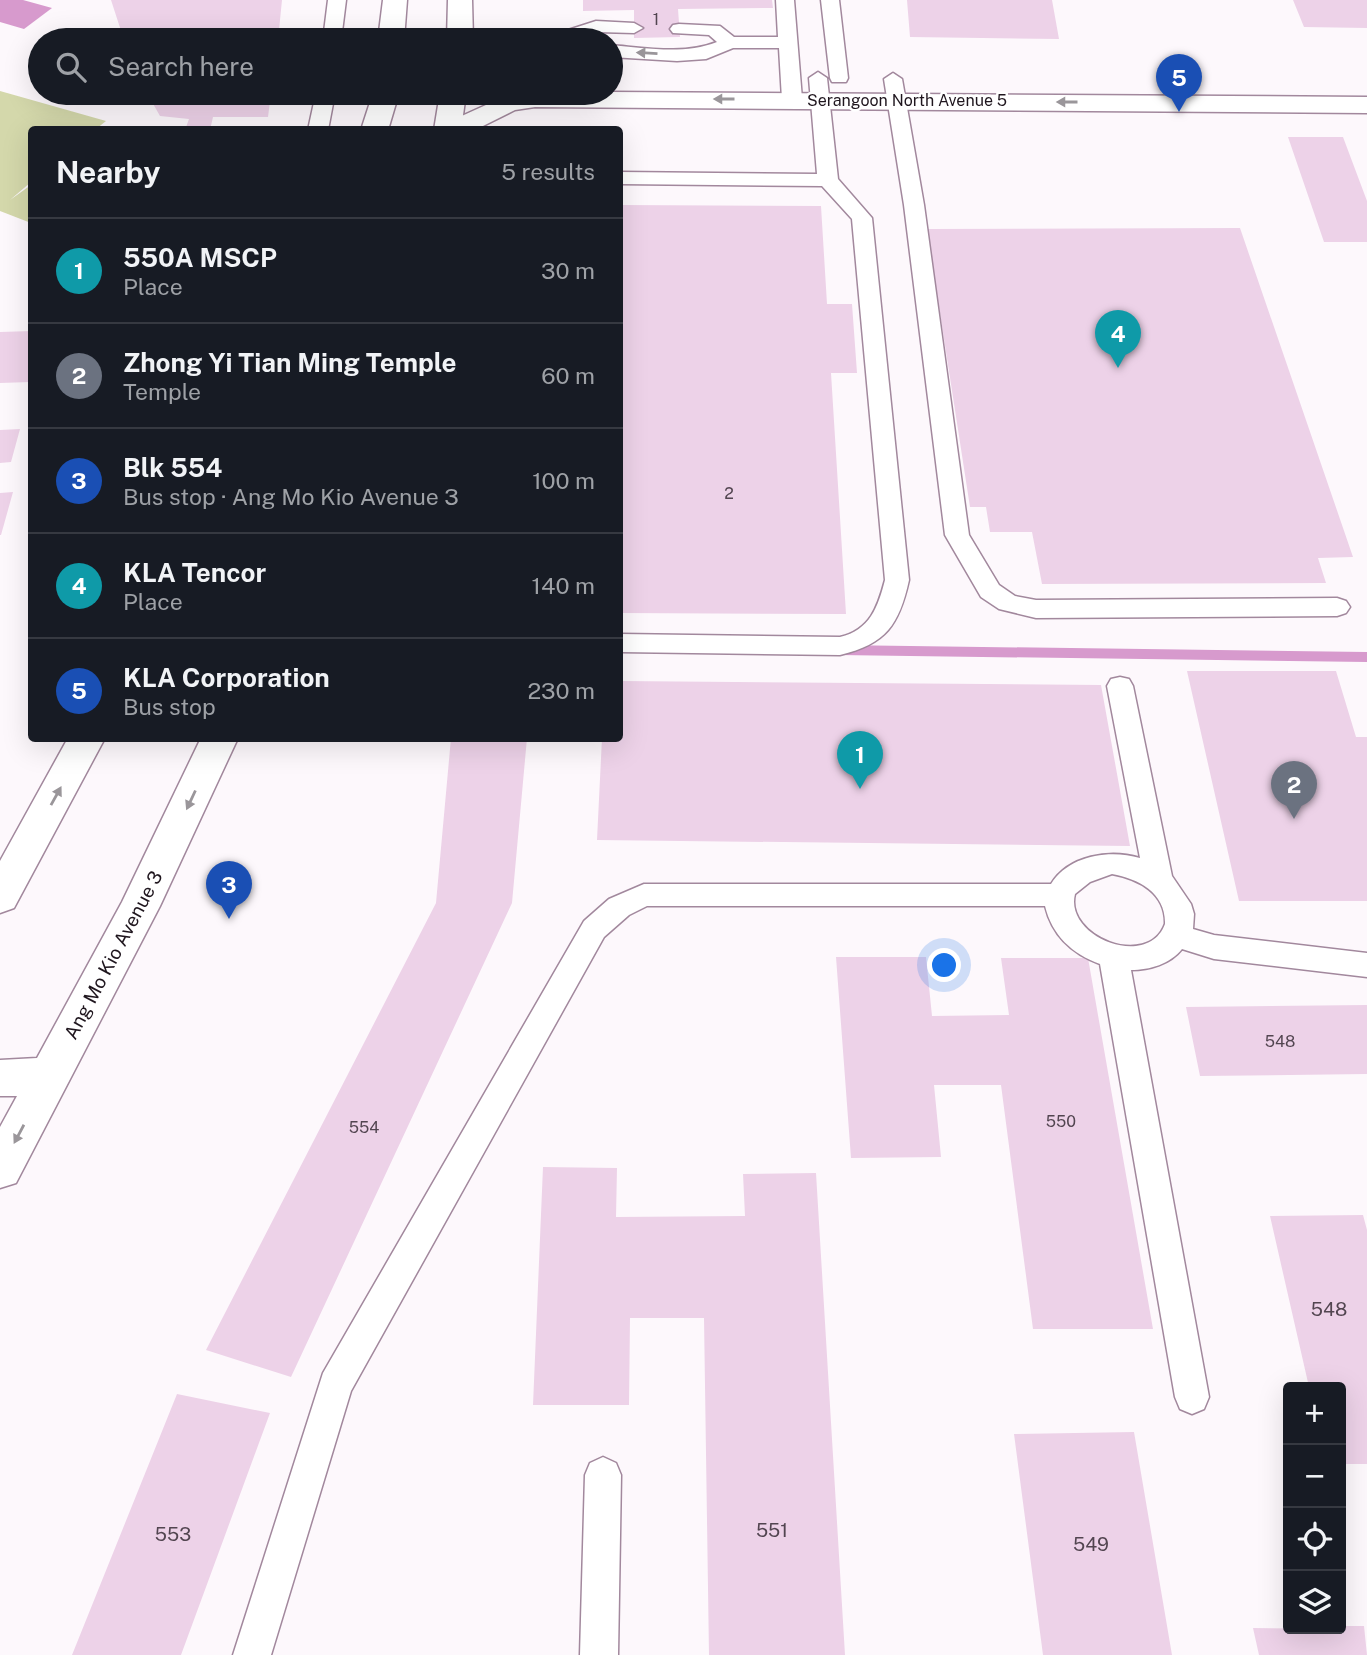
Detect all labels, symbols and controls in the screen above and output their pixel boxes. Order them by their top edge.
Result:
house number: 1 [653,10,659,29]
search box [28,28,623,105]
icon: search [52,48,90,86]
one-way arrow [636,48,658,59]
text: Search here [108,51,254,82]
pin: 5 [1156,54,1202,112]
street label: Serangoon North Avenue 5 [807,91,1007,110]
one-way arrow [712,93,734,105]
one-way arrow [1055,96,1077,108]
text: Nearby [56,154,160,190]
text: 5 results [501,158,595,185]
text: 550A MSCP [123,242,277,273]
text: 1 [74,257,84,284]
text: 30 m [541,257,595,284]
text: Place [123,273,183,300]
pin: 4 [1095,310,1141,368]
text: Zhong Yi Tian Ming Temple [123,347,457,378]
text: 2 [72,362,86,389]
text: 60 m [541,362,595,389]
text: Temple [123,378,201,405]
text: Blk 554 [123,452,222,483]
text: 3 [71,467,87,494]
text: 100 m [532,467,595,494]
text: Bus stop · Ang Mo Kio Avenue 3 [123,483,459,510]
house number: 2 [724,484,734,503]
text: KLA Tencor [123,557,266,588]
text: 4 [71,572,87,599]
text: 140 m [532,572,595,599]
text: Place [123,588,183,615]
text: KLA Corporation [123,662,330,693]
text: 5 [71,677,87,704]
text: 230 m [527,677,595,704]
text: Bus stop [123,693,216,720]
pin: 1 [837,731,883,789]
pin: 2 [1271,761,1317,819]
one-way arrow [50,786,62,806]
one-way arrow [185,790,196,810]
pin: 3 [206,861,252,919]
street label: Ang Mo Kio Avenue 3 [59,867,167,1043]
your location [927,948,961,982]
house number: 548 [1265,1032,1295,1051]
house number: 550 [1046,1112,1076,1131]
house number: 554 [349,1118,379,1137]
one-way arrow [13,1124,25,1143]
house number: 548 [1311,1298,1347,1320]
map controls [1283,1382,1346,1634]
button: + [1283,1382,1346,1445]
button: − [1283,1445,1346,1508]
button: locate [1283,1508,1346,1571]
house number: 551 [756,1519,788,1541]
house number: 553 [155,1523,191,1545]
house number: 549 [1073,1533,1109,1555]
button: layers [1283,1571,1346,1634]

